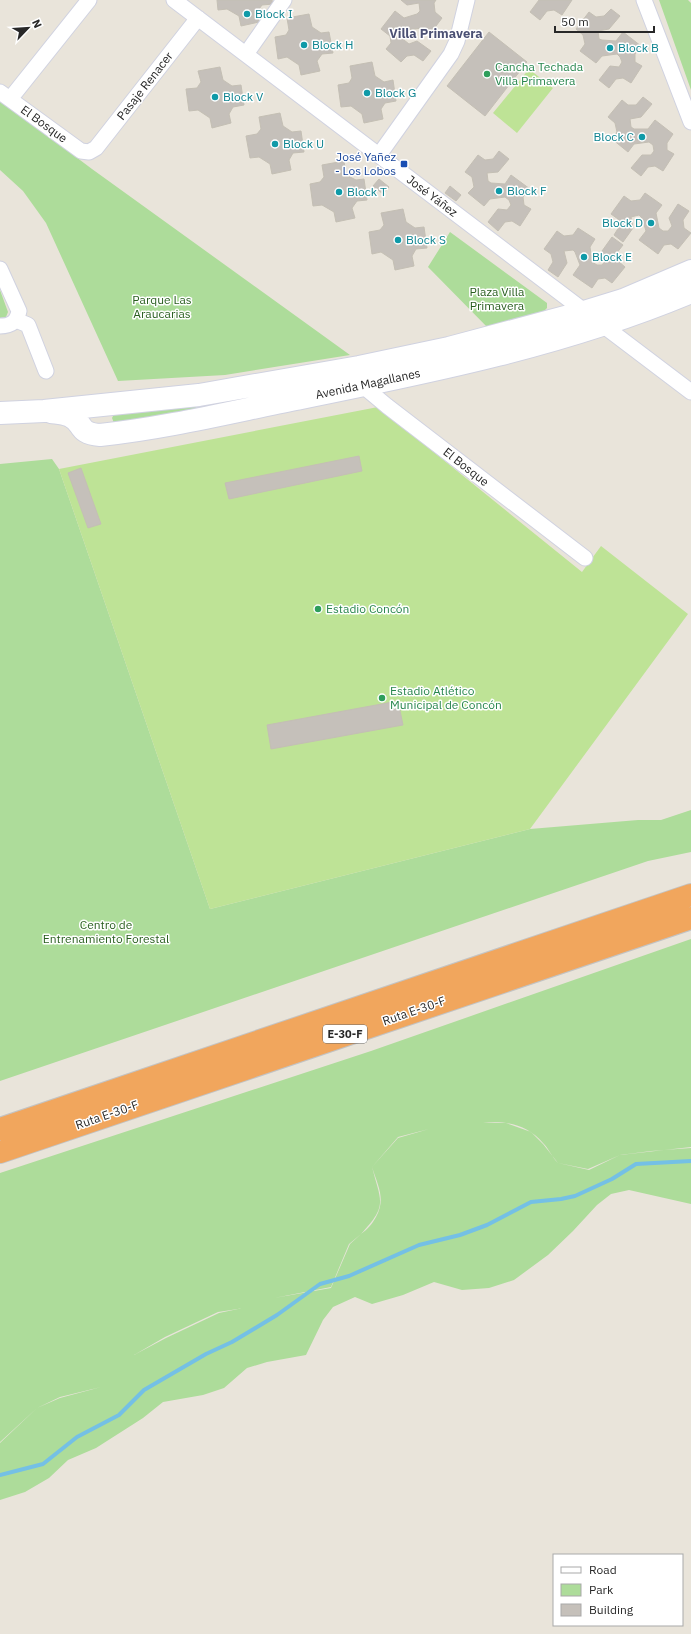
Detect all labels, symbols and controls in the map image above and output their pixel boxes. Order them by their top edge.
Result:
place label: Block I [255,6,293,21]
north arrow [8,8,48,48]
scale bar [555,8,654,34]
marker: Block I [242,9,252,19]
text: 50 m [561,14,589,29]
text: N [29,17,45,30]
district label: Villa Primavera [389,25,483,42]
place label: Block H [312,37,354,52]
marker: Block H [299,40,309,50]
place label: Block B [618,40,659,55]
marker: Block B [605,43,615,53]
street label: Pasaje Renacer [113,48,176,123]
place label: Cancha Techada Villa Primavera [495,59,584,88]
marker: Cancha Techada Villa Primavera [482,69,492,79]
place label: Block G [375,85,416,100]
marker: Block G [362,88,372,98]
place label: Block V [223,89,264,104]
marker: Block V [210,92,220,102]
street label: El Bosque [18,102,71,146]
place label: Block C [594,129,635,144]
marker: Block C [637,132,647,142]
place label: Block U [283,136,324,151]
marker: Block U [270,139,280,149]
place label: José Yañez - Los Lobos [335,149,396,178]
marker: José Yañez - Los Lobos [399,159,409,169]
street label: José Yáñez [404,172,461,220]
place label: Block F [507,183,547,198]
place label: Block T [347,184,387,199]
marker: Block F [494,186,504,196]
marker: Block T [334,187,344,197]
place label: Block D [602,215,643,230]
marker: Block D [646,218,656,228]
place label: Block S [406,232,446,247]
marker: Block S [393,235,403,245]
place label: Block E [592,249,632,264]
marker: Block E [579,252,589,262]
park label: Plaza Villa Primavera [470,284,525,313]
park label: Parque Las Araucarias [132,292,192,321]
street label: Avenida Magallanes [314,365,422,402]
street label: El Bosque [440,444,492,489]
place label: Estadio Concón [326,601,409,616]
marker: Estadio Concón [313,604,323,614]
place label: Estadio Atlético Municipal de Concón [390,683,502,712]
marker: Estadio Atlético Municipal de Concón [377,693,387,703]
park label: Centro de Entrenamiento Forestal [43,917,169,946]
street label: Ruta E-30-F [380,993,448,1028]
road number: E-30-F [323,1025,367,1043]
street label: Ruta E-30-F [73,1097,141,1132]
legend [553,1554,683,1626]
text: Road [589,1562,617,1577]
text: Park [589,1582,614,1597]
text: Building [589,1602,634,1617]

